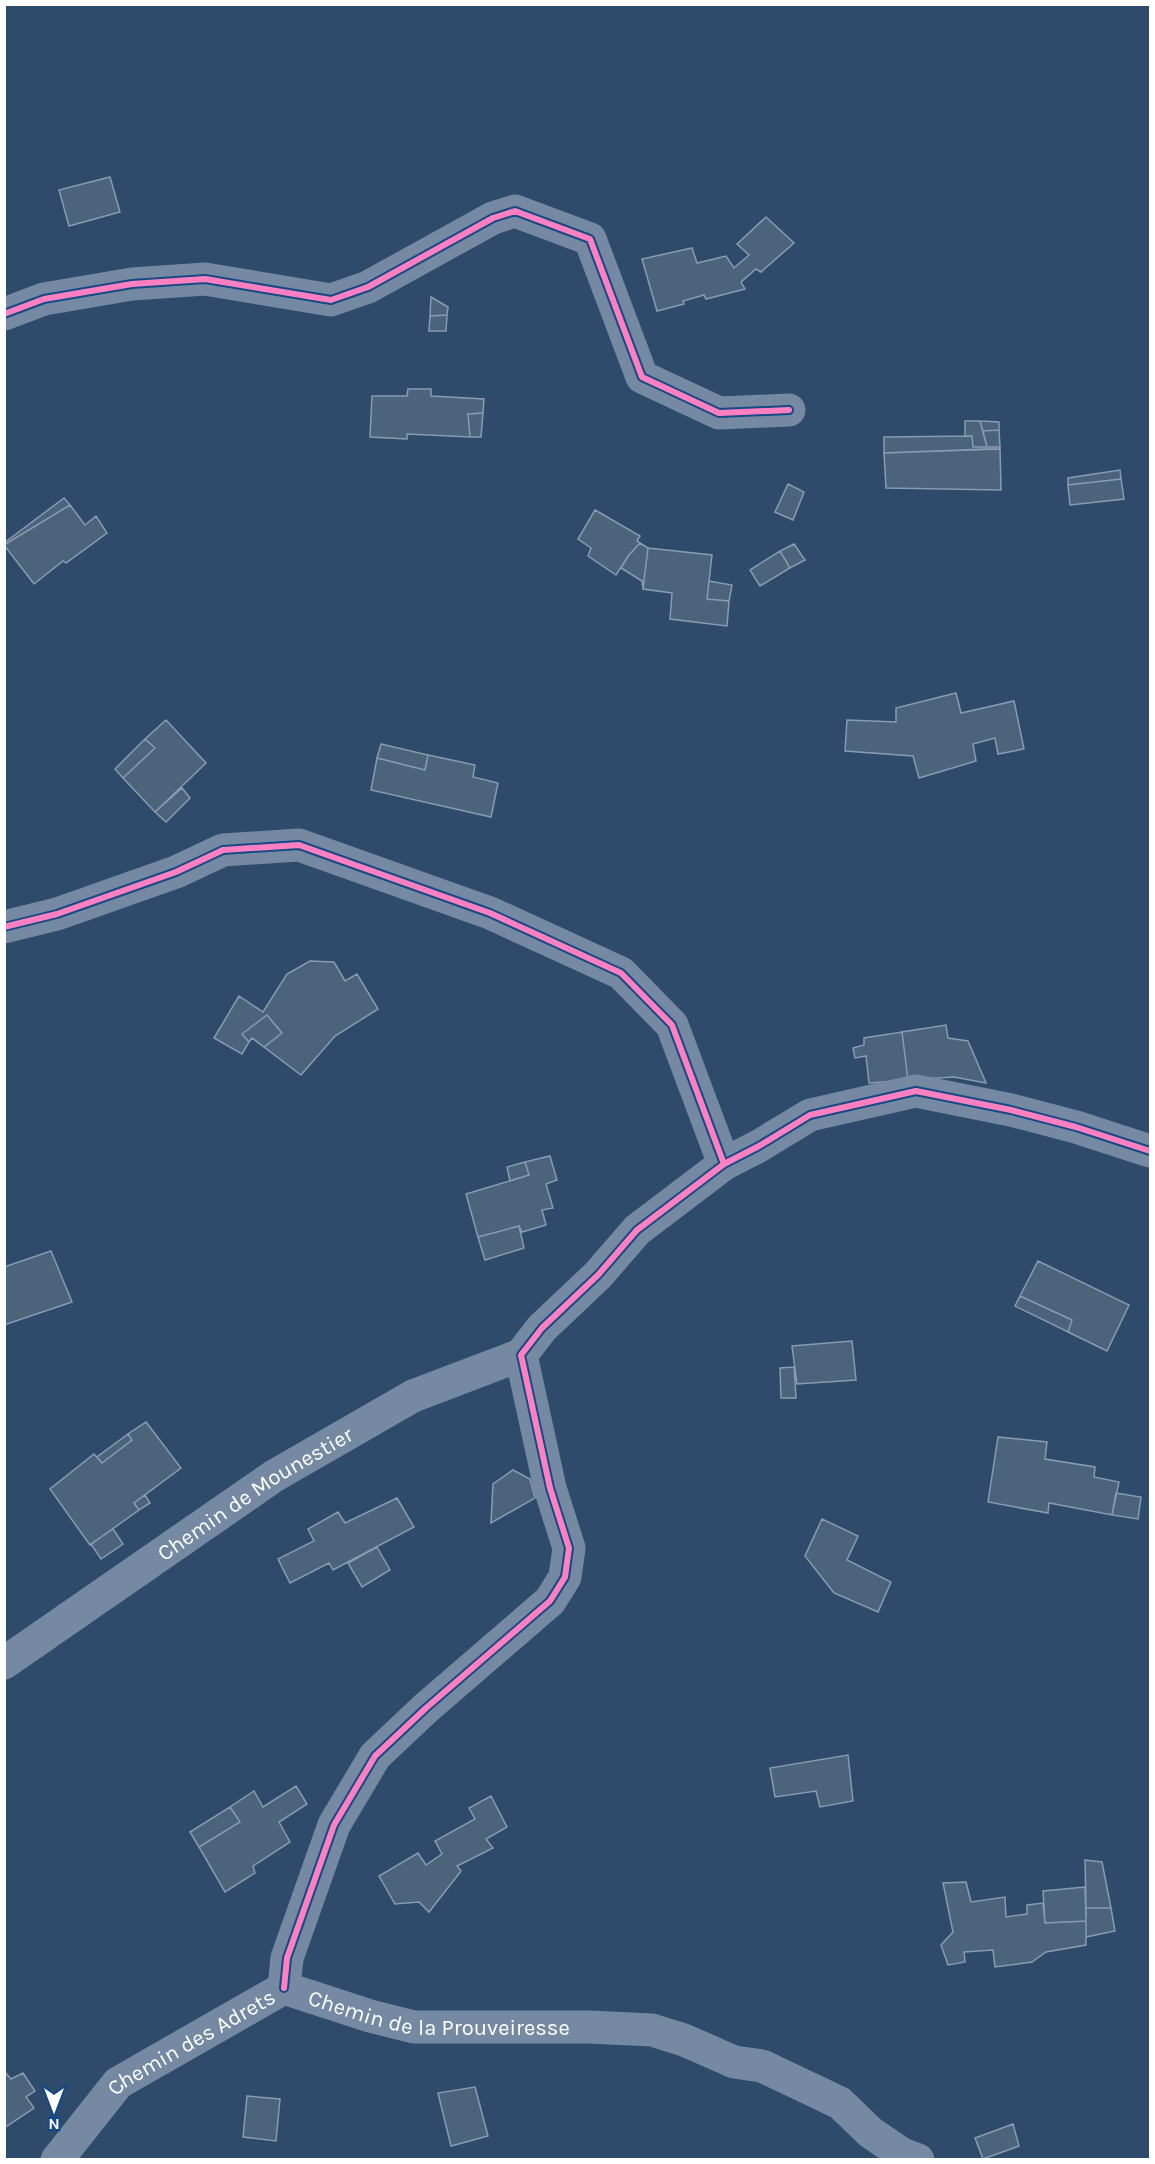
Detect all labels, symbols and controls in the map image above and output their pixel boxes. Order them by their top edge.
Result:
street label: Chemin de Mounestier [153,1421,358,1567]
street label: Chemin des Adrets [102,1984,280,2100]
street label: Chemin de la Prouveiresse [305,1985,570,2041]
north arrow [24,2080,84,2140]
text: N [48,2115,60,2134]

